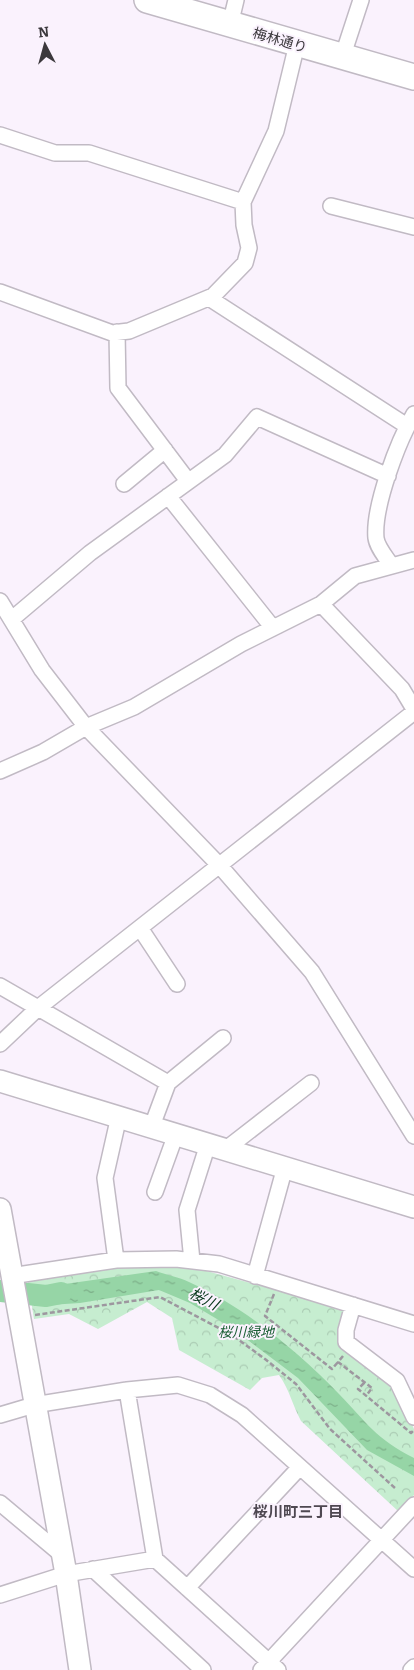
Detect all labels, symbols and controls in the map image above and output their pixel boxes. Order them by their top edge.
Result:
north arrow [20,20,70,70]
text: N [37,24,50,42]
street label: 梅林通り [251,25,309,56]
water label: 桜川 [187,1284,223,1315]
park label: 桜川緑地 [218,1324,276,1341]
district label: 桜川町三丁目 [253,1503,343,1521]

